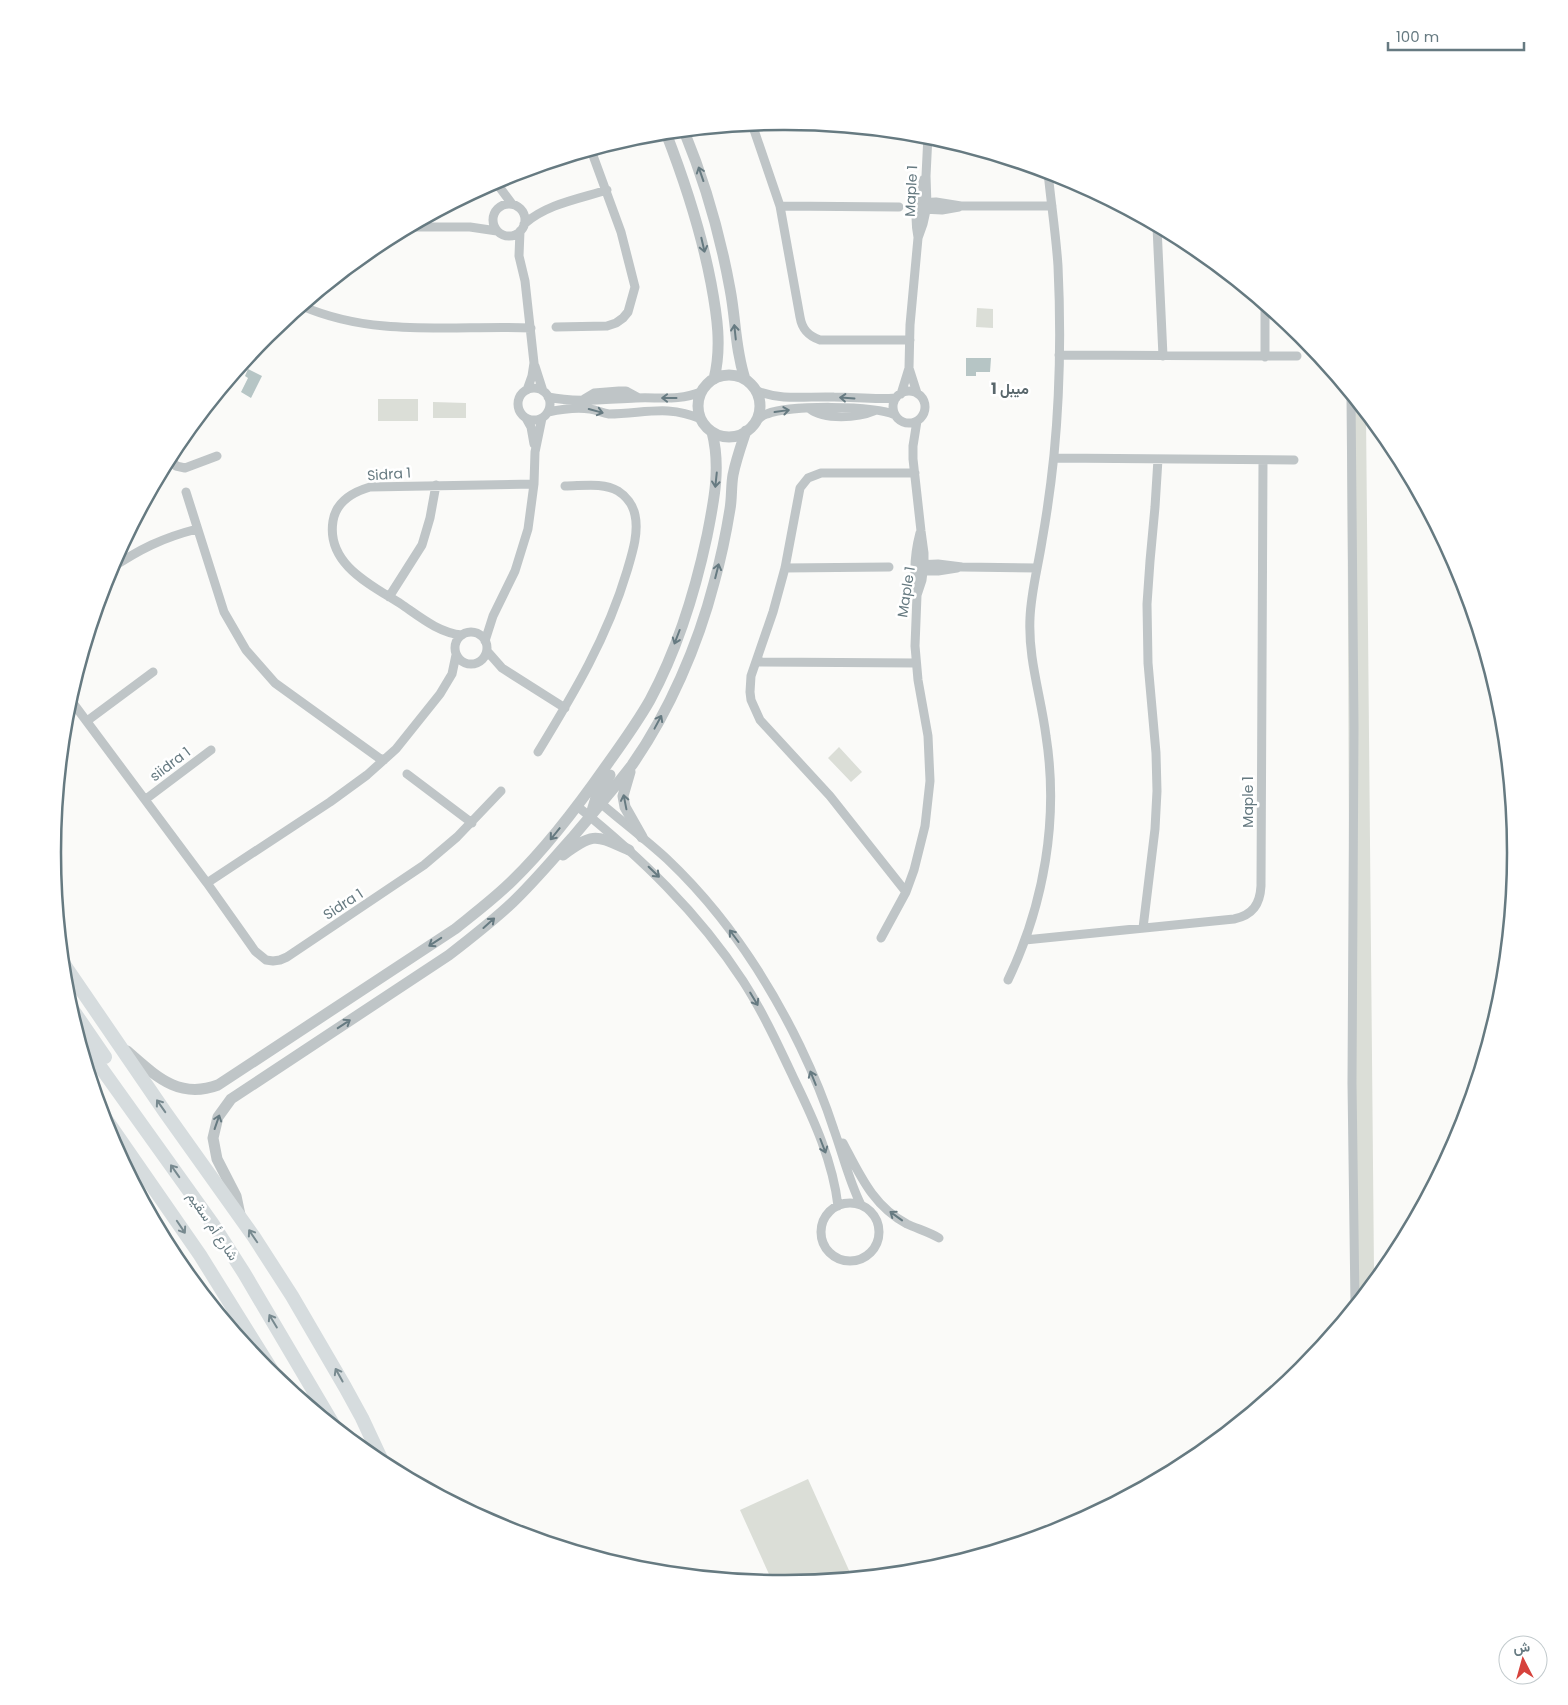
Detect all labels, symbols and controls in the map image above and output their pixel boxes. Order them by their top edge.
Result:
scale bar [1388,20,1524,52]
text: 100 m [1396,26,1439,47]
street label: Maple 1 [900,165,922,217]
one-way arrow [696,166,705,182]
one-way arrow [699,237,708,253]
one-way arrow [730,324,740,340]
district label: ميبل 1 [991,378,1029,399]
one-way arrow [662,393,678,403]
one-way arrow [840,393,856,402]
one-way arrow [774,406,790,416]
one-way arrow [587,407,603,416]
street label: Sidra 1 [366,462,412,486]
one-way arrow [711,472,721,488]
one-way arrow [713,563,722,579]
street label: Maple 1 [892,565,920,619]
one-way arrow [672,629,681,644]
one-way arrow [653,714,663,729]
street label: siidra 1 [145,742,195,786]
street label: Maple 1 [1238,776,1258,828]
one-way arrow [620,794,629,810]
one-way arrow [549,827,560,840]
one-way arrow [647,866,660,878]
street label: Sidra 1 [319,884,367,924]
one-way arrow [482,918,495,929]
one-way arrow [729,929,739,943]
one-way arrow [428,937,442,947]
one-way arrow [749,992,759,1006]
one-way arrow [337,1019,351,1029]
one-way arrow [808,1071,817,1086]
one-way arrow [156,1099,166,1113]
one-way arrow [213,1114,223,1130]
one-way arrow [818,1138,828,1153]
one-way arrow [170,1164,180,1178]
street label: شارع أم سقيم [182,1188,243,1265]
one-way arrow [889,1211,903,1221]
one-way arrow [176,1220,186,1234]
one-way arrow [248,1230,258,1244]
one-way arrow [268,1315,278,1329]
one-way arrow [333,1368,343,1382]
north arrow [1498,1635,1548,1685]
text: ش [1512,1636,1531,1658]

